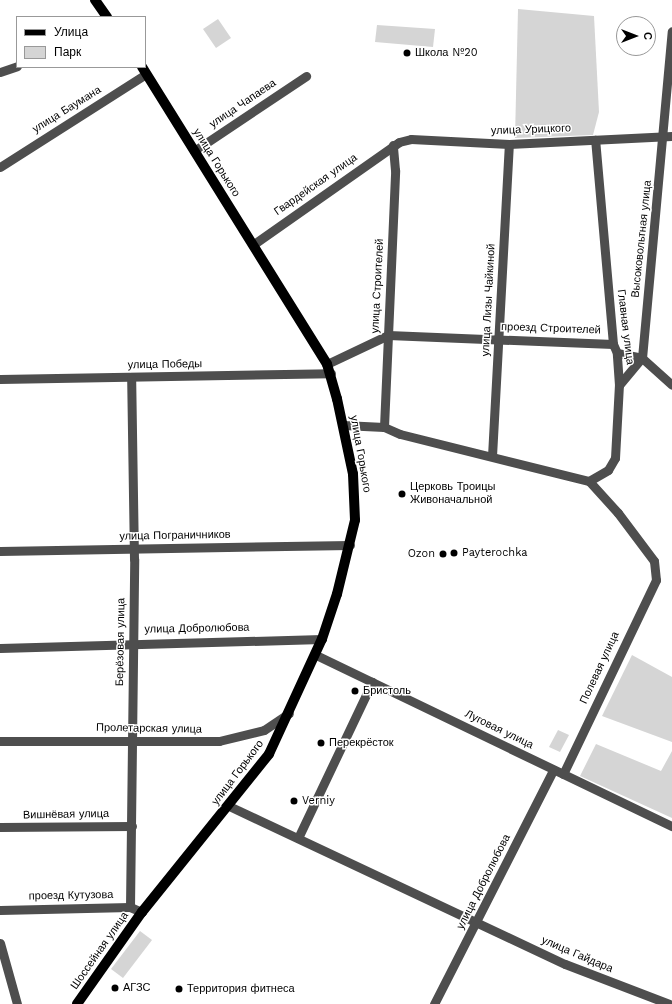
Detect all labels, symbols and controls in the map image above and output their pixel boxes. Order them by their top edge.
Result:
legend [16,16,146,68]
north arrow [616,16,656,56]
text: Улица [54,25,88,39]
text: С [641,32,654,40]
text: Парк [54,45,81,59]
place label: Школа №20 [415,46,477,60]
marker: Школа №20 [402,48,412,58]
street label: улица Чапаева [207,77,279,131]
street label: улица Баумана [30,84,104,136]
street label: улица Урицкого [491,122,571,138]
street label: улица Горького [190,126,242,200]
street label: Гвардейская улица [272,151,360,219]
street label: Высоковольтная улица [629,180,655,298]
street label: улица Строителей [369,238,387,334]
street label: улица Лизы Чайкиной [479,243,499,357]
street label: Главная улица [614,289,636,365]
street label: проезд Строителей [501,321,601,337]
street label: улица Победы [128,358,202,372]
street label: улица Горького [347,414,373,494]
place label: Церковь Троицы Живоначальной [410,481,495,507]
marker: Церковь Троицы Живоначальной [397,489,407,499]
street label: улица Пограничников [119,528,231,544]
place label: Payterochka [462,546,527,560]
place label: Ozon [408,547,435,561]
marker: Payterochka [449,548,459,558]
marker: Ozon [438,549,448,559]
street label: Берёзовая улица [114,598,128,686]
street label: улица Добролюбова [144,621,250,637]
street label: Полевая улица [578,630,622,706]
place label: Бристоль [363,684,411,698]
marker: Бристоль [350,686,360,696]
street label: Луговая улица [463,708,535,752]
street label: Пролетарская улица [96,721,202,737]
place label: Перекрёсток [329,736,394,750]
street label: улица Горького [209,738,267,808]
marker: Перекрёсток [316,738,326,748]
place label: Verniy [302,794,335,808]
marker: Verniy [289,796,299,806]
street label: Вишнёвая улица [23,808,109,822]
street label: улица Добролюбова [454,832,514,932]
street label: проезд Кутузова [29,889,113,903]
street label: Шоссейная улица [68,910,132,992]
street label: улица Гайдара [539,934,615,976]
place label: АГЗС [123,981,151,995]
place label: Территория фитнеса [187,982,295,996]
marker: АГЗС [110,983,120,993]
marker: Территория фитнеса [174,984,184,994]

